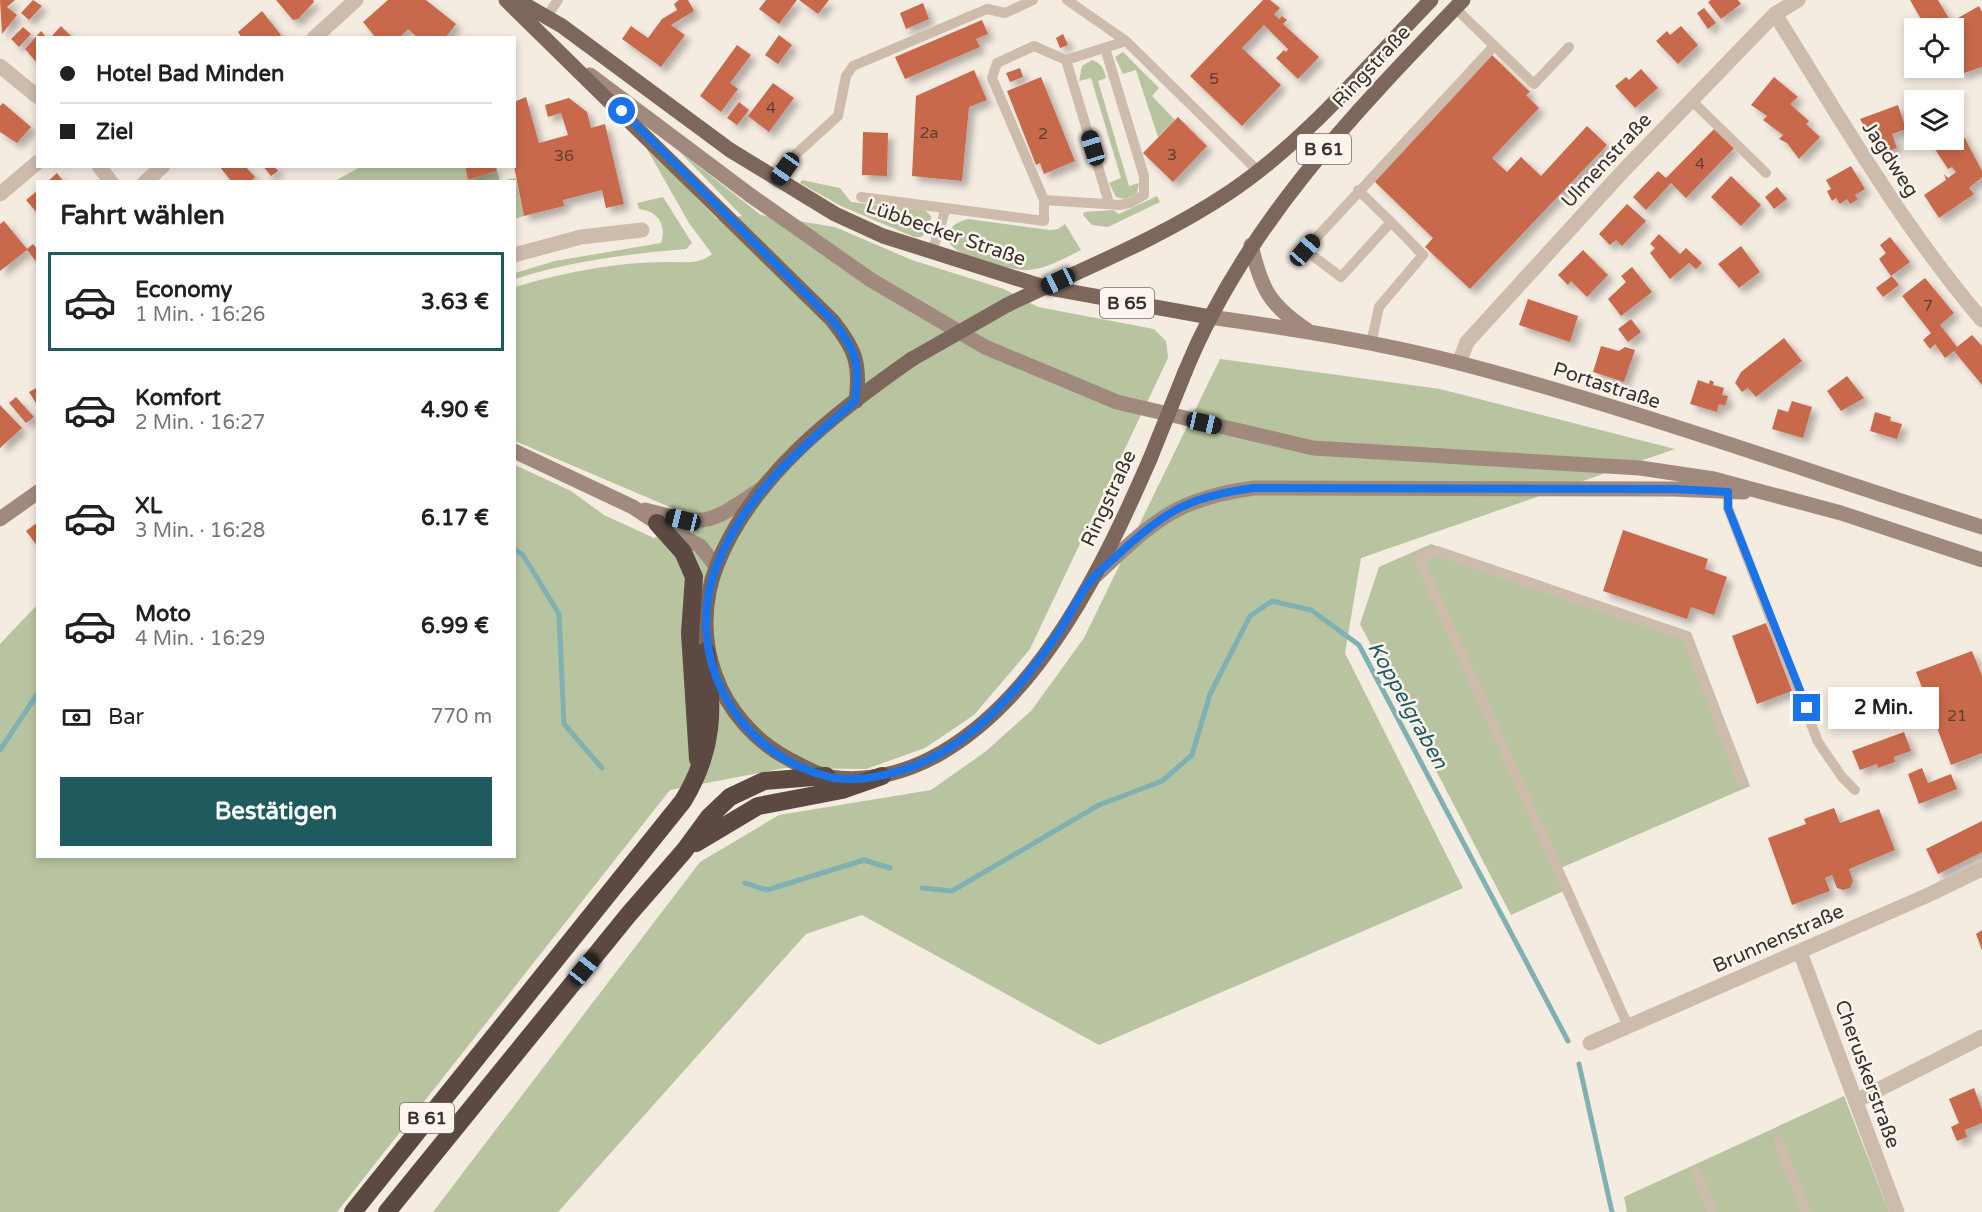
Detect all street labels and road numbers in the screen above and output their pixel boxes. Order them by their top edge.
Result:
street label: Ringstraße [1328,21,1416,113]
street label: Ulmenstraße [1557,108,1657,213]
street label: Jagdweg [1857,117,1923,202]
road number: B 61 [1297,134,1351,164]
street label: Lübbecker Straße [862,194,1029,272]
road number: B 65 [1100,288,1154,318]
street label: Portastraße [1550,357,1663,415]
street label: Ringstraße [1076,446,1142,550]
street label: Brunnenstraße [1709,899,1848,979]
street label: Cheruskerstraße [1829,997,1905,1152]
road number: B 61 [400,1103,454,1133]

